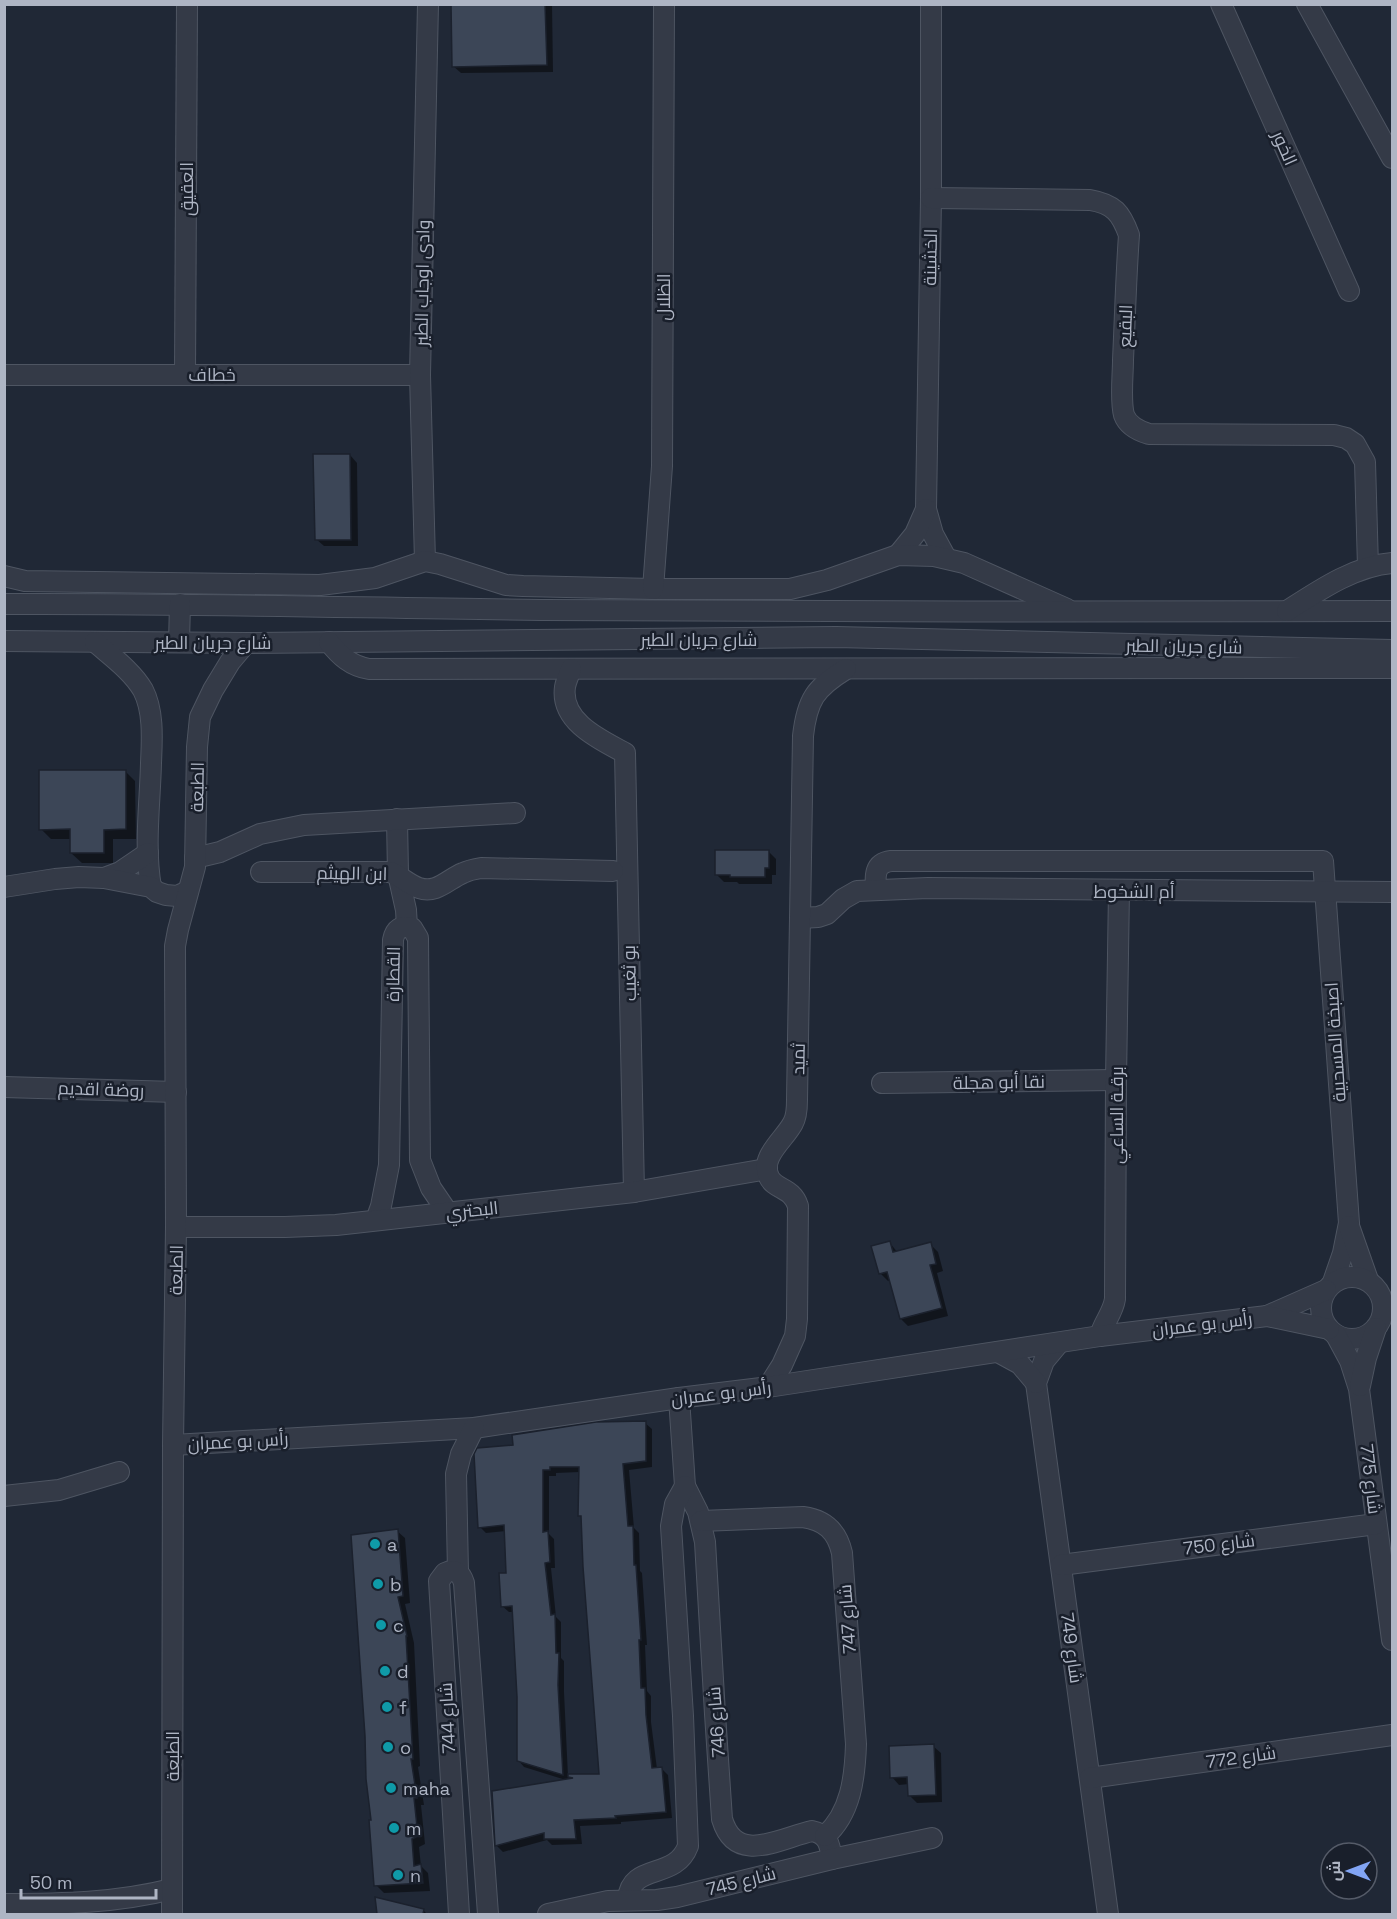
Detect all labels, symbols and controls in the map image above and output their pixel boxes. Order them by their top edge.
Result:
street label: الخور [1267,126,1303,169]
street label: العقيق [175,162,199,216]
street label: وادى اوجاب الطير [409,219,435,348]
street label: الخشينة [918,228,942,286]
street label: الظلال [652,273,675,321]
street label: البقيع [1113,304,1138,348]
street label: خطاف [188,363,236,386]
street label: شارع جريان الطير [639,628,758,652]
street label: شارع جريان الطير [153,631,272,655]
street label: شارع جريان الطير [1124,633,1243,660]
street label: الطبعة [185,762,209,812]
street label: ابن الهيثم [316,861,388,886]
street label: أم الشخوط [1093,880,1175,904]
street label: بو ثغيب [617,945,641,1001]
street label: القطارة [381,946,405,1002]
street label: اصبخة المسحبية [1319,981,1351,1103]
street label: ثميد [786,1043,810,1075]
street label: برقـة الساعي [1105,1066,1131,1164]
street label: نقا أبو هجلة [953,1070,1045,1094]
street label: روضة اقديم [57,1076,145,1103]
street label: البحتري [445,1196,500,1227]
street label: الطبعة [164,1245,188,1295]
street label: رأس بو عمران [1151,1306,1253,1342]
street label: رأس بو عمران [670,1375,772,1411]
street label: رأس بو عمران [187,1427,289,1455]
street label: شارع 775 [1354,1443,1387,1516]
street label: شارع 750 [1182,1528,1256,1561]
place label: a [387,1533,397,1556]
marker: a [368,1537,382,1551]
place label: b [390,1573,402,1596]
marker: b [371,1577,385,1591]
street label: شارع 747 [833,1584,862,1654]
street label: شارع 749 [1055,1611,1088,1685]
place label: c [393,1614,404,1637]
marker: c [374,1618,388,1632]
place label: d [397,1660,409,1683]
marker: d [378,1664,392,1678]
street label: شارع 744 [434,1682,461,1754]
street label: شارع 746 [702,1686,731,1758]
place label: f [399,1696,407,1719]
marker: f [380,1700,394,1714]
street label: الطبعة [161,1731,184,1781]
place label: o [400,1736,411,1759]
marker: o [381,1740,395,1754]
street label: شارع 772 [1205,1741,1278,1774]
place label: maha [403,1777,450,1800]
marker: maha [384,1781,398,1795]
place label: m [406,1817,421,1840]
marker: m [387,1821,401,1835]
north arrow [1319,1841,1379,1901]
street label: شارع 745 [704,1861,778,1902]
text: ش [1324,1861,1345,1881]
scale bar [21,1862,156,1900]
place label: n [410,1864,421,1887]
marker: n [391,1868,405,1882]
text: 50 m [30,1871,72,1894]

